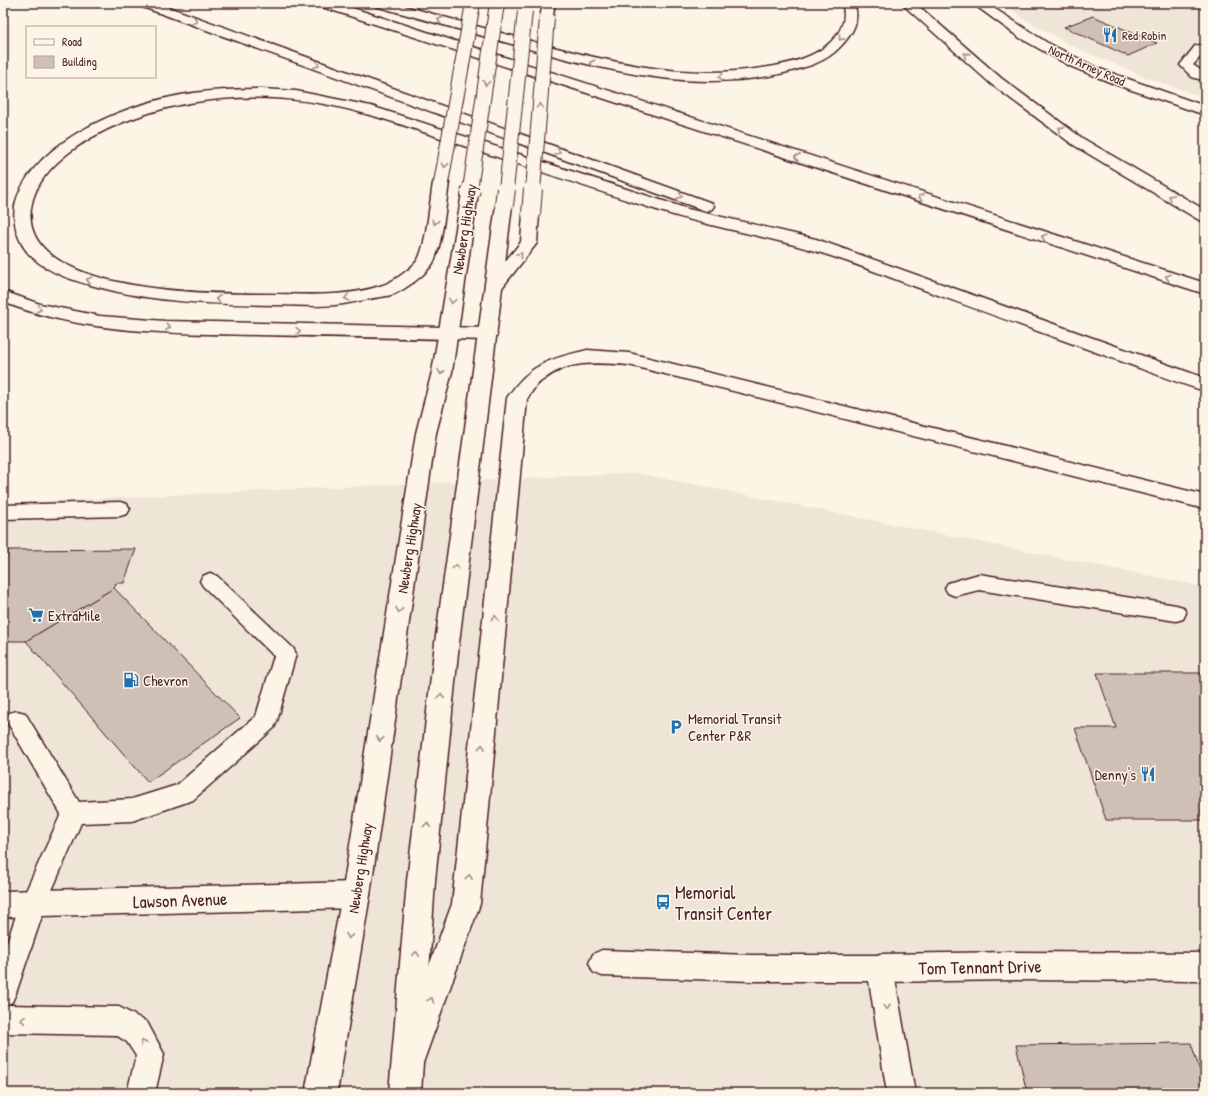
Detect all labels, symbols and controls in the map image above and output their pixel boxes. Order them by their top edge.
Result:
one-way arrow [191,16,198,25]
one-way arrow [437,16,444,25]
legend [26,26,156,78]
restaurant icon: Red Robin [1101,26,1119,44]
place label: Red Robin [1122,26,1167,44]
text: Road [62,33,82,50]
one-way arrow [839,33,846,41]
street label: North Arney Road [1046,40,1128,90]
text: Building [62,53,97,70]
one-way arrow [963,53,971,60]
one-way arrow [589,59,596,67]
one-way arrow [314,61,321,69]
one-way arrow [718,72,724,81]
one-way arrow [482,80,491,86]
one-way arrow [536,103,545,109]
one-way arrow [1058,126,1065,134]
one-way arrow [554,147,561,156]
one-way arrow [794,153,801,162]
one-way arrow [441,162,449,169]
street label: Newberg Highway [446,182,482,276]
one-way arrow [677,192,684,200]
one-way arrow [917,193,924,202]
one-way arrow [1168,195,1175,202]
one-way arrow [431,218,439,225]
one-way arrow [1041,233,1048,242]
one-way arrow [515,252,522,259]
one-way arrow [1165,274,1172,282]
one-way arrow [86,276,93,285]
one-way arrow [344,293,351,301]
one-way arrow [215,295,221,303]
one-way arrow [448,298,457,304]
one-way arrow [36,305,43,313]
one-way arrow [165,323,171,332]
one-way arrow [295,326,301,335]
one-way arrow [438,369,446,375]
street label: Newberg Highway [391,501,427,595]
one-way arrow [452,564,461,570]
place label: ExtraMile [48,605,100,626]
supermarket icon: ExtraMile [27,606,45,624]
one-way arrow [395,607,404,613]
one-way arrow [490,615,499,621]
place label: Chevron [143,670,188,691]
fuel station icon: Chevron [122,671,140,689]
one-way arrow [436,693,445,699]
place label: Memorial Transit Center P&R [688,708,782,746]
parking icon: Memorial Transit Center P&R [667,718,685,736]
one-way arrow [376,736,385,742]
one-way arrow [477,744,486,750]
place label: Denny's [1095,764,1136,785]
restaurant icon: Denny's [1139,765,1157,783]
street label: Newberg Highway [342,821,378,915]
one-way arrow [423,822,432,828]
one-way arrow [464,874,473,880]
place label: Memorial Transit Center [675,880,772,926]
street label: Lawson Avenue [132,886,228,914]
bus stop icon: Memorial Transit Center [654,893,672,911]
one-way arrow [345,933,354,940]
one-way arrow [411,951,420,958]
street label: Tom Tennant Drive [918,953,1042,981]
one-way arrow [426,997,435,1004]
one-way arrow [882,1004,890,1010]
one-way arrow [20,1015,26,1024]
one-way arrow [141,1039,148,1047]

